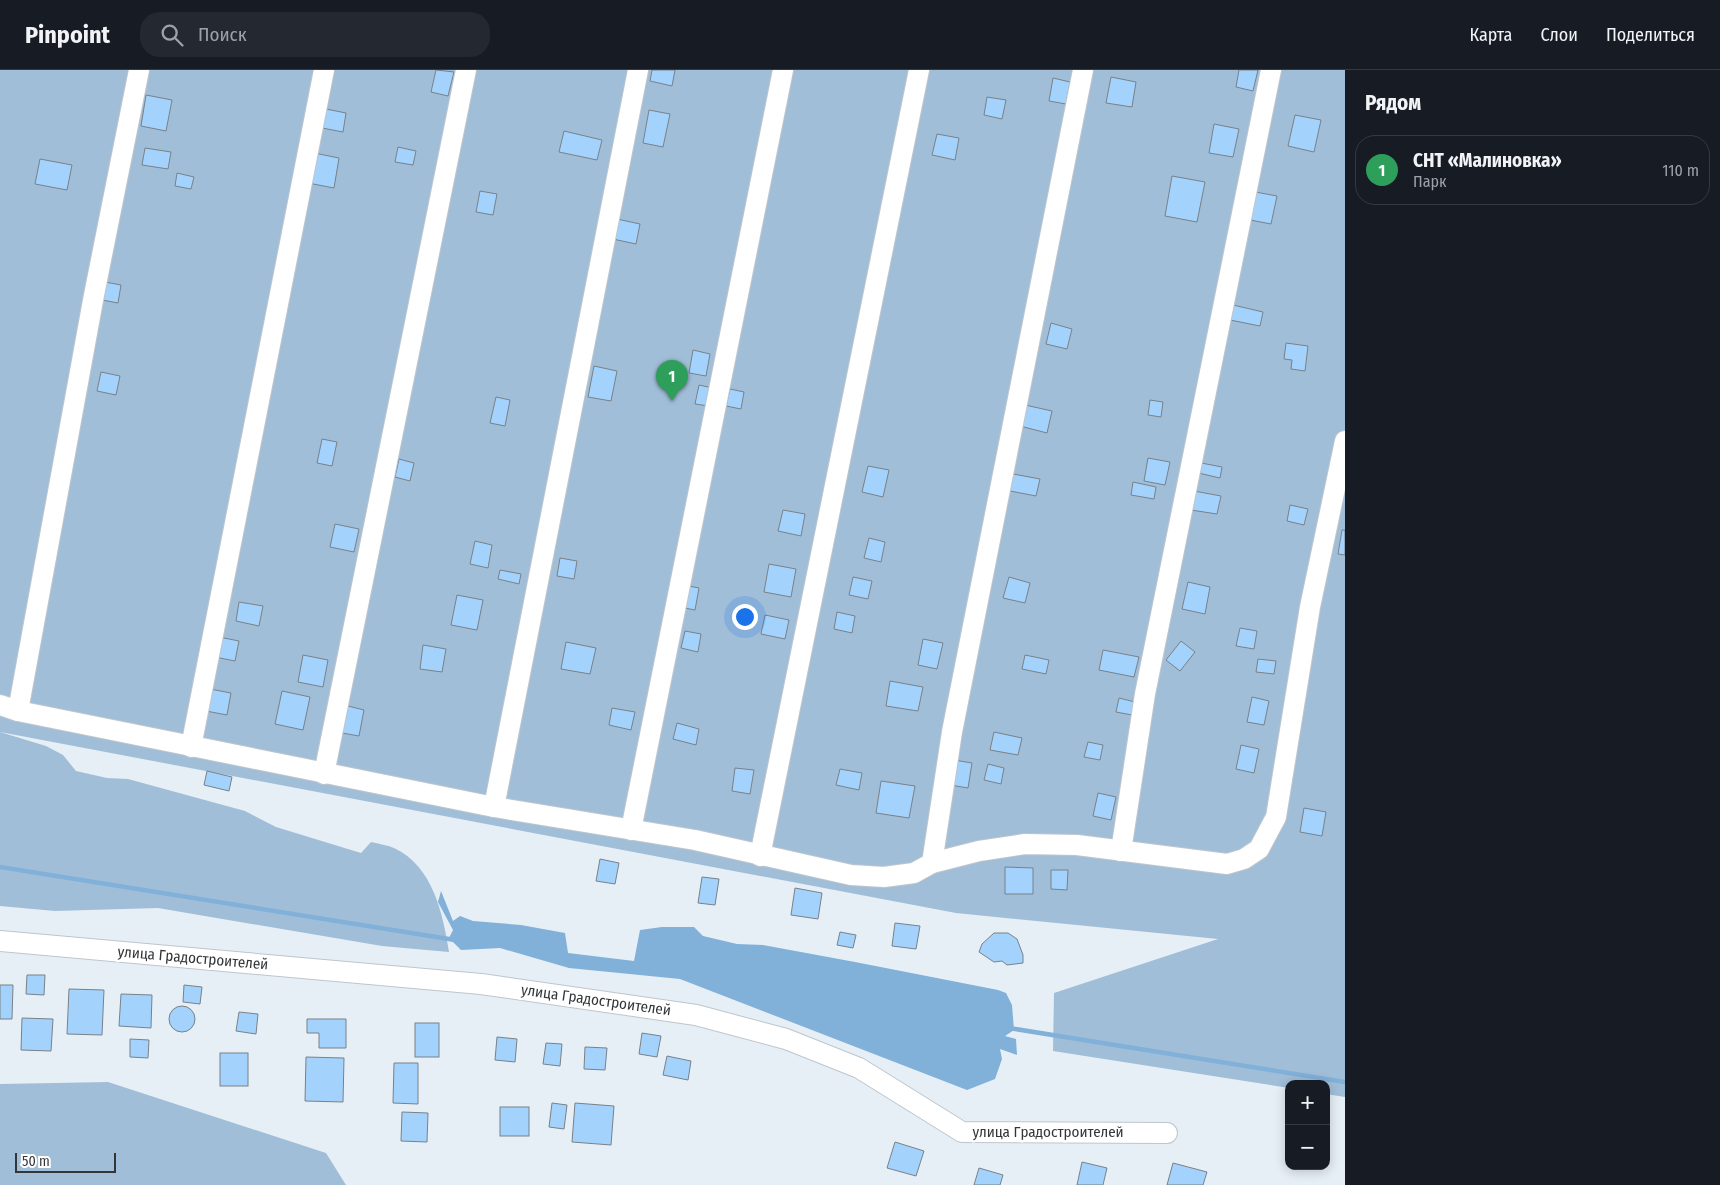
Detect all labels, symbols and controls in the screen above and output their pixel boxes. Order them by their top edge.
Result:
search box [140,12,490,57]
text: Pinpoint [25,21,110,49]
icon: search [158,21,186,49]
text: Поиск [198,23,247,46]
text: Карта [1469,24,1512,46]
text: Слои [1540,24,1578,46]
text: Поделиться [1606,24,1695,46]
text: Рядом [1365,90,1421,116]
text: СНТ «Малиновка» [1413,149,1562,172]
text: 1 [1379,161,1385,180]
text: 110 m [1662,161,1699,180]
text: Парк [1413,172,1447,191]
pin: 1 [656,360,688,401]
your location [732,604,758,630]
street label: улица Градостроителей [117,942,269,974]
street label: улица Градостроителей [520,981,672,1019]
map controls [1285,1080,1330,1170]
button: + [1285,1080,1330,1125]
street label: улица Градостроителей [972,1123,1124,1141]
button: − [1285,1125,1330,1170]
scale bar [15,1150,116,1173]
text: 50 m [22,1153,50,1170]

